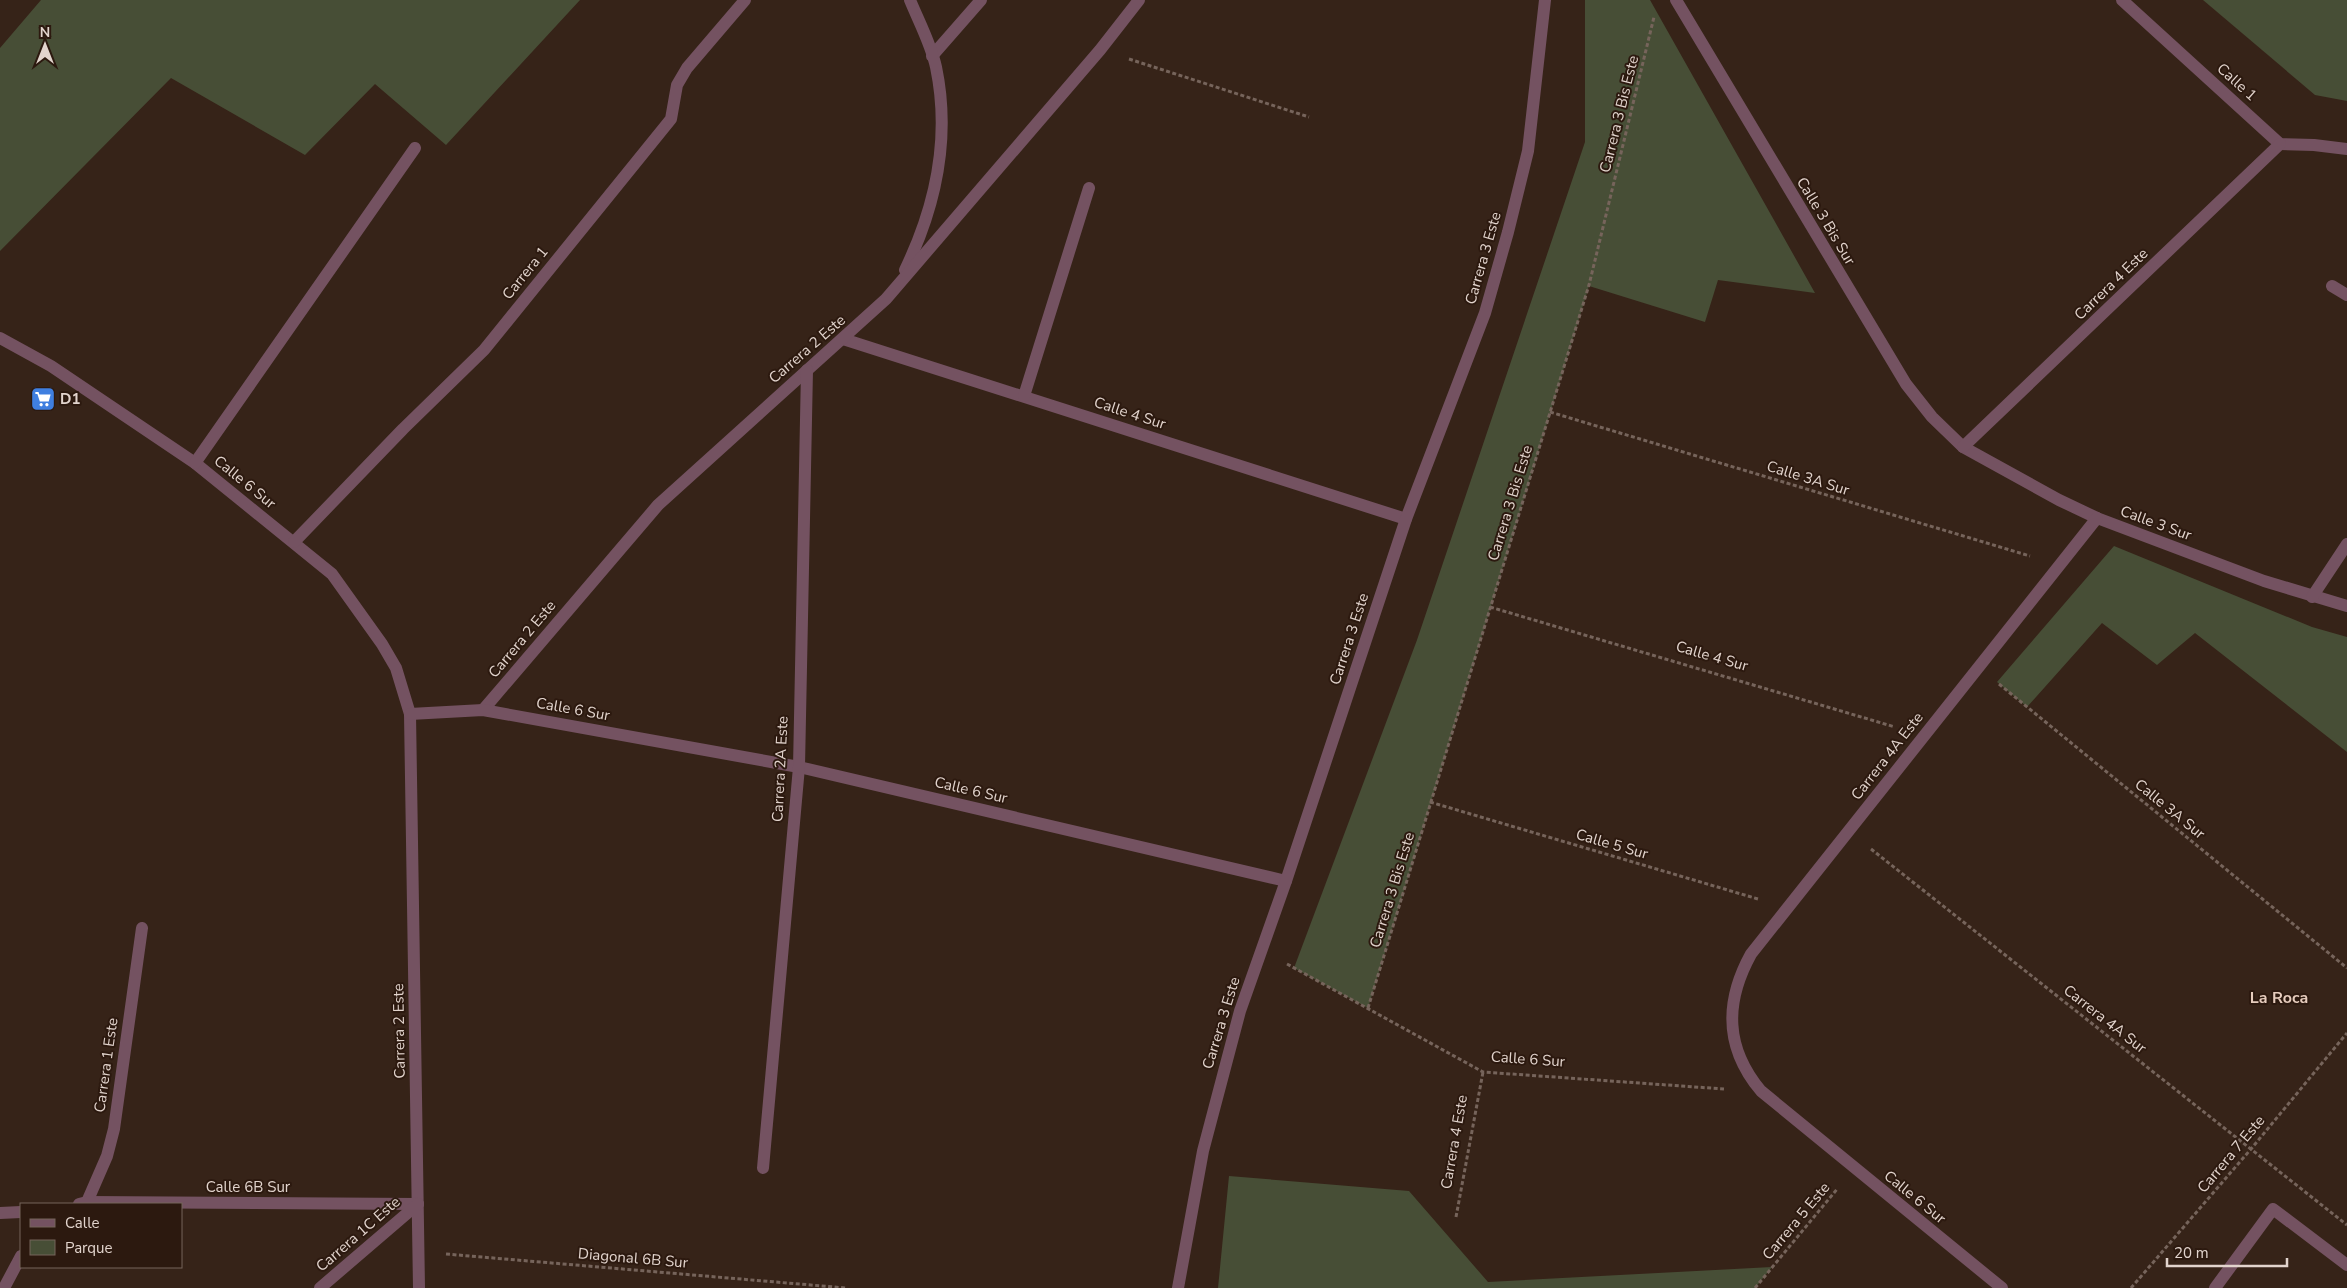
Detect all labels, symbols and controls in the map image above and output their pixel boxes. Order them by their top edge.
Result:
north arrow [20,20,70,70]
text: N [40,23,50,42]
street label: Carrera 3 Bis Este [1595,53,1643,175]
street label: Calle 1 [2213,59,2261,105]
street label: Calle 3 Bis Sur [1792,173,1860,269]
street label: Carrera 3 Este [1460,209,1506,307]
street label: Carrera 1 [498,242,552,304]
street label: Carrera 4 Este [2070,244,2152,324]
street label: Carrera 2 Este [764,310,850,388]
supermarket icon: D1 [30,386,56,412]
place label: D1 [60,389,80,409]
street label: Calle 4 Sur [1092,392,1169,434]
street label: Carrera 3 Bis Este [1483,443,1537,563]
street label: Calle 6 Sur [210,451,281,514]
street label: Calle 3A Sur [1764,456,1852,500]
street label: Calle 3 Sur [2118,501,2195,545]
street label: Carrera 3 Este [1325,591,1373,687]
street label: Carrera 2 Este [484,596,560,682]
street label: Calle 4 Sur [1674,636,1751,676]
street label: Calle 6 Sur [535,693,612,725]
street label: Carrera 4A Este [1846,708,1928,804]
street label: Carrera 2A Este [767,715,793,823]
street label: Calle 6 Sur [933,772,1010,808]
street label: Calle 3A Sur [2131,774,2210,844]
street label: Calle 5 Sur [1574,824,1651,864]
street label: Carrera 3 Bis Este [1365,830,1419,950]
street label: Carrera 3 Este [1198,974,1244,1071]
street label: Carrera 4A Sur [2059,980,2151,1058]
street label: Carrera 2 Este [388,983,410,1079]
district label: La Roca [2250,987,2308,1009]
street label: Carrera 1 Este [89,1016,123,1114]
street label: Calle 6 Sur [1490,1046,1566,1072]
street label: Carrera 4 Este [1436,1093,1472,1191]
street label: Carrera 7 Este [2193,1111,2269,1197]
street label: Calle 6 Sur [1880,1166,1951,1229]
street label: Calle 6B Sur [206,1177,291,1197]
street label: Carrera 5 Este [1758,1178,1834,1264]
street label: Carrera 1C Este [312,1192,404,1276]
legend [20,1203,182,1268]
text: Calle [65,1213,100,1233]
scale bar [2167,1236,2287,1268]
text: Parque [65,1238,113,1258]
street label: Diagonal 6B Sur [577,1243,690,1273]
text: 20 m [2174,1243,2209,1263]

